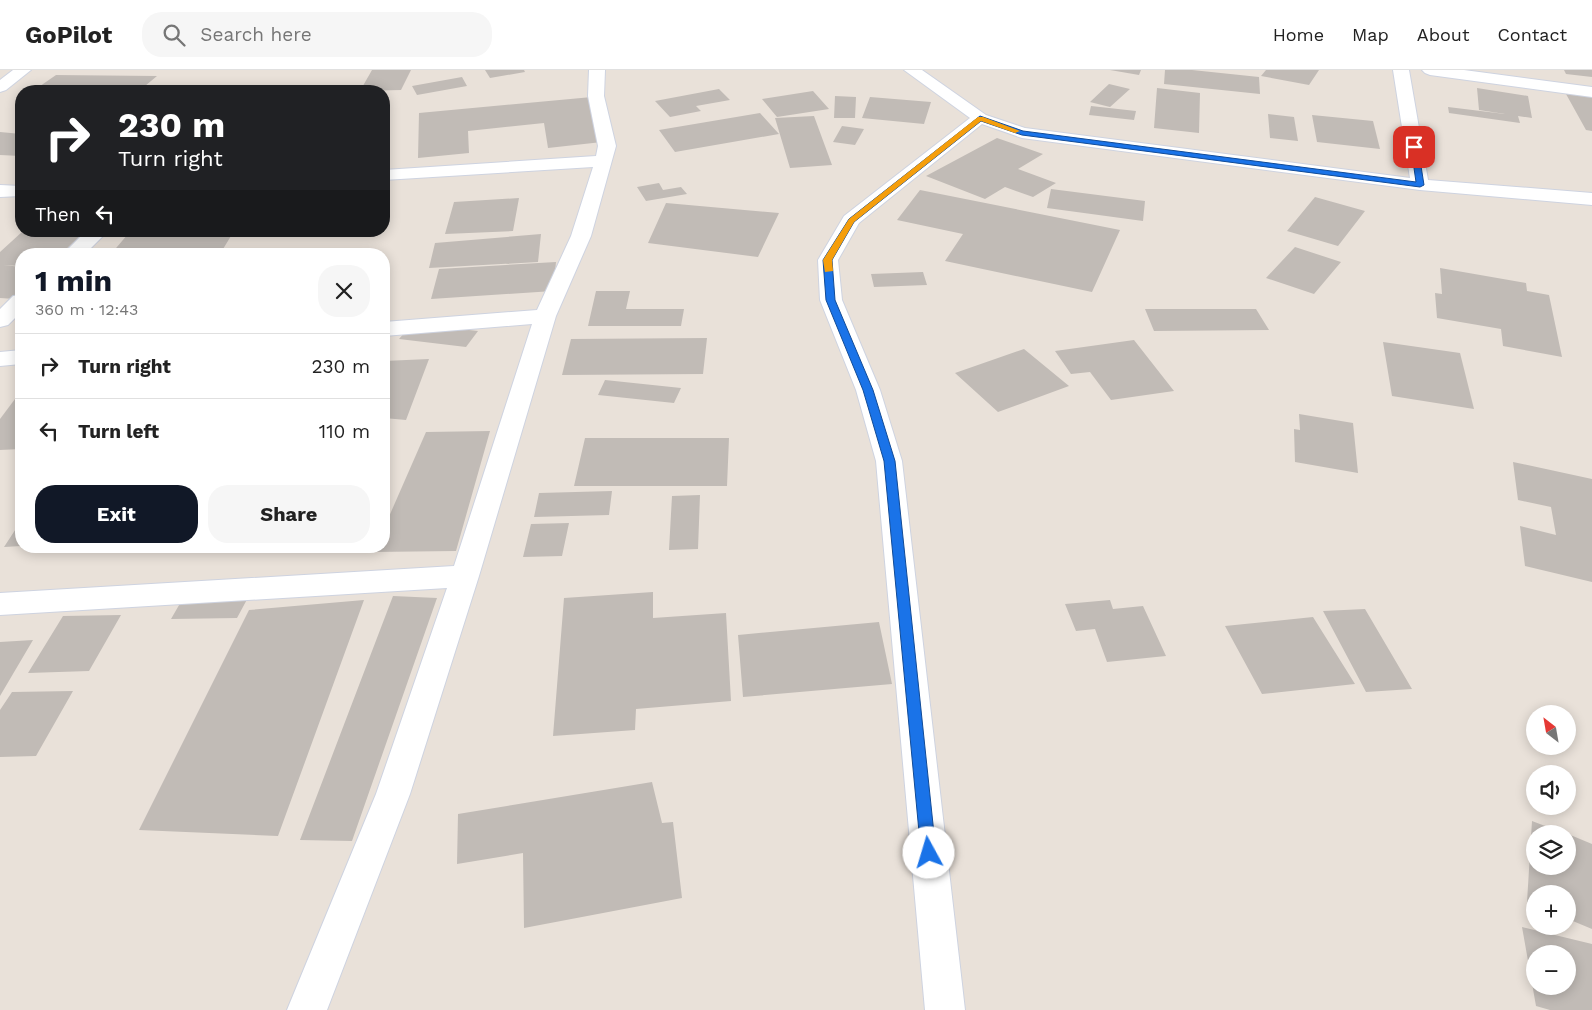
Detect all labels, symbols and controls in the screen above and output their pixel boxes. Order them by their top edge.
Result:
search box [142,12,492,57]
text: GoPilot [25,21,112,49]
icon: search [160,21,188,49]
text: Search here [200,23,312,46]
text: Home [1273,24,1324,45]
text: Map [1352,24,1389,45]
text: About [1417,24,1469,45]
text: Contact [1497,24,1567,45]
text: 230 m [118,104,225,146]
icon: right [35,105,100,170]
pin [1393,126,1435,168]
icon: arrive [1400,133,1428,161]
text: Turn right [118,146,223,171]
icon: left [91,200,119,228]
text: Then [35,203,81,226]
text: 1 min [35,263,112,298]
button: close [318,265,370,317]
text: 360 m · 12:43 [35,300,138,319]
icon: right [35,352,63,380]
text: Turn right [78,355,171,378]
text: 230 m [311,355,370,378]
icon: left [35,417,63,445]
text: Turn left [78,420,159,443]
text: 110 m [319,420,370,443]
button: Exit [35,485,198,543]
button: Share [208,485,370,543]
north arrow [1526,705,1576,755]
map controls [1526,705,1576,995]
button: sound [1526,765,1576,815]
button: layers [1526,825,1576,875]
position arrow [902,826,954,878]
button: + [1526,885,1576,935]
button: − [1526,945,1576,995]

